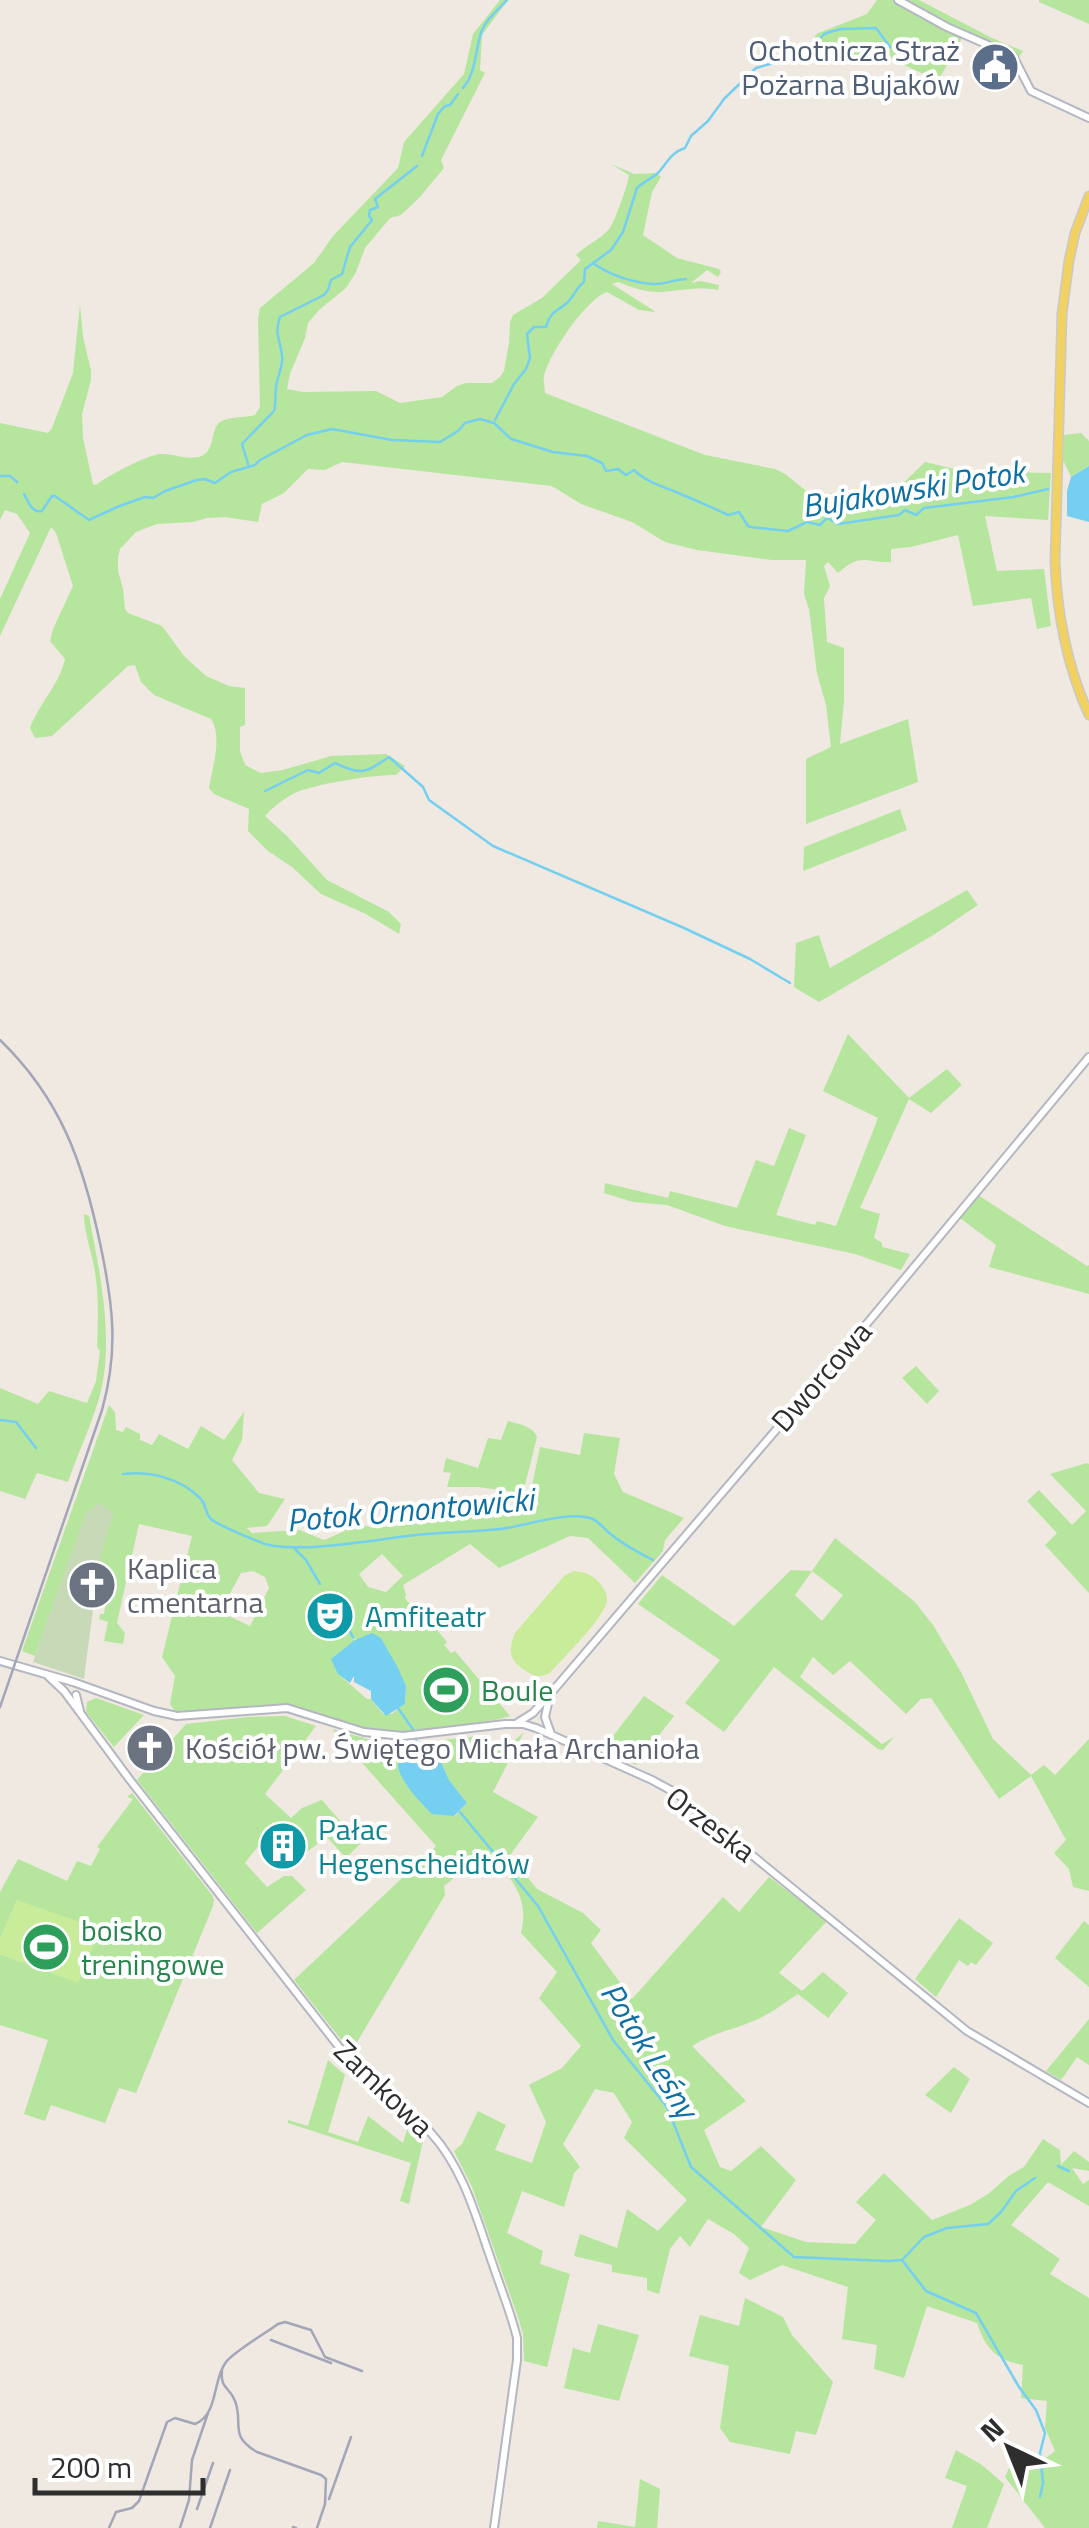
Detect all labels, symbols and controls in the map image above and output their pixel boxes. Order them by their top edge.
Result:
place label: Ochotnicza Straż Pożarna Bujaków [741,27,960,107]
public building icon: Ochotnicza Straż Pożarna Bujaków [969,41,1021,93]
water label: Bujakowski Potok [798,446,1031,529]
street label: Dworcowa [760,1310,882,1442]
water label: Potok Ornontowicki [285,1474,539,1544]
place label: Kaplica cmentarna [127,1545,263,1625]
church icon: Kaplica cmentarna [66,1559,118,1611]
theatre icon: Amfiteatr [304,1590,356,1642]
place label: Amfiteatr [365,1593,486,1639]
sports icon: Boule [420,1664,472,1716]
place label: Boule [481,1667,553,1713]
church icon: Kościół pw. Świętego Michała Archanioła [124,1722,176,1774]
place label: Kościół pw. Świętego Michała Archanioła [185,1725,700,1771]
street label: Orzeska [656,1775,766,1873]
place label: Pałac Hegenscheidtów [318,1806,530,1886]
building icon: Pałac Hegenscheidtów [257,1820,309,1872]
place label: boisko treningowe [81,1907,225,1987]
sports icon: boisko treningowe [20,1921,72,1973]
water label: Potok Leśny [589,1973,713,2130]
street label: Zamkowa [324,2029,444,2147]
north arrow [959,2398,1059,2498]
text: N [970,2407,1013,2452]
scale bar [35,2433,202,2495]
text: 200 m [50,2444,132,2490]

